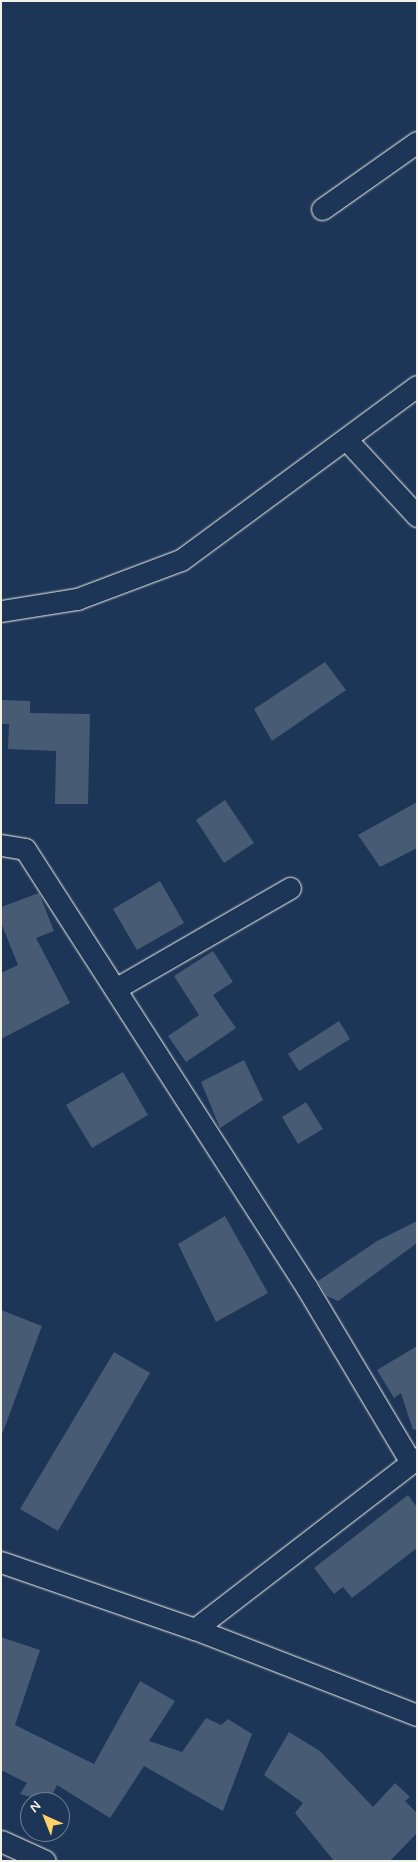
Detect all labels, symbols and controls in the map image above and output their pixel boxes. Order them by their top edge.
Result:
north arrow [20,1792,70,1842]
text: N [26,1797,45,1817]

